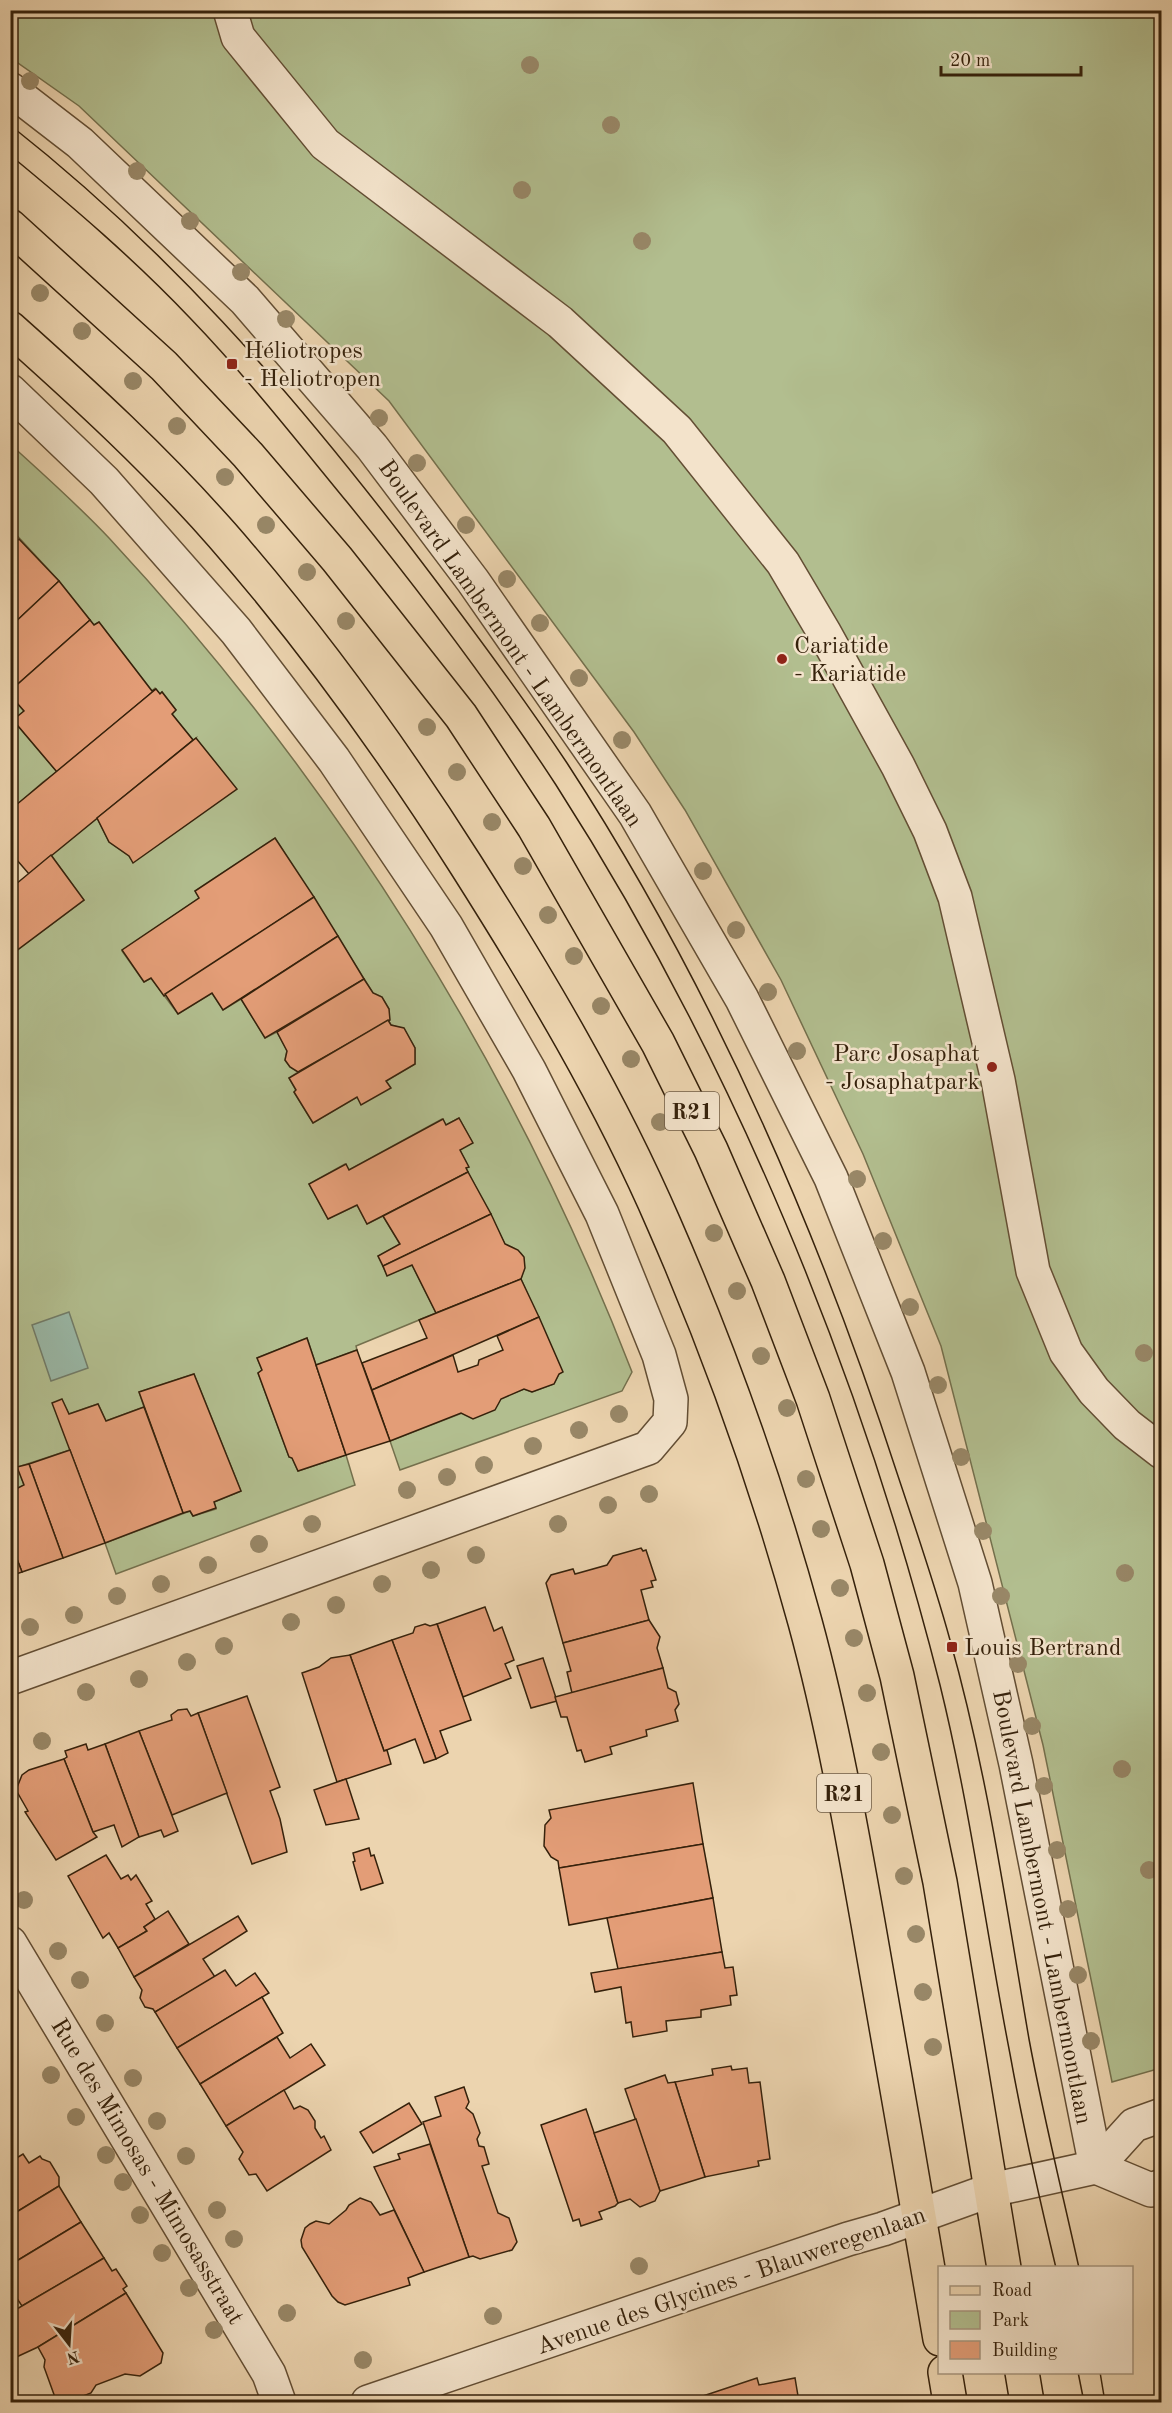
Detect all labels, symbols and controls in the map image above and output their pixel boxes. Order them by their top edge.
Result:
scale bar [941,39,1080,77]
text: 20 m [950,52,990,70]
place label: Héliotropes - Heliotropen [244,340,381,392]
marker: Héliotropes - Heliotropen [225,357,239,371]
street label: Boulevard Lambermont - Lambermontlaan [373,456,646,832]
place label: Cariatide - Kariatide [794,635,906,687]
marker: Cariatide - Kariatide [775,652,789,666]
place label: Parc Josaphat - Josaphatpark [825,1043,980,1095]
marker: Parc Josaphat - Josaphatpark [985,1060,999,1074]
road number: R21 [665,1092,719,1130]
place label: Louis Bertrand [964,1637,1121,1661]
marker: Louis Bertrand [945,1640,959,1654]
street label: Boulevard Lambermont - Lambermontlaan [987,1688,1095,2127]
road number: R21 [817,1774,871,1812]
street label: Rue des Mimosas - Mimosasstraat [45,2015,247,2329]
street label: Avenue des Glycines - Blauweregenlaan [534,2204,929,2360]
legend [938,2266,1133,2374]
text: Road [992,2282,1032,2300]
text: Park [992,2312,1029,2330]
north arrow [39,2314,99,2374]
text: Building [992,2342,1058,2360]
text: N [64,2347,81,2366]

